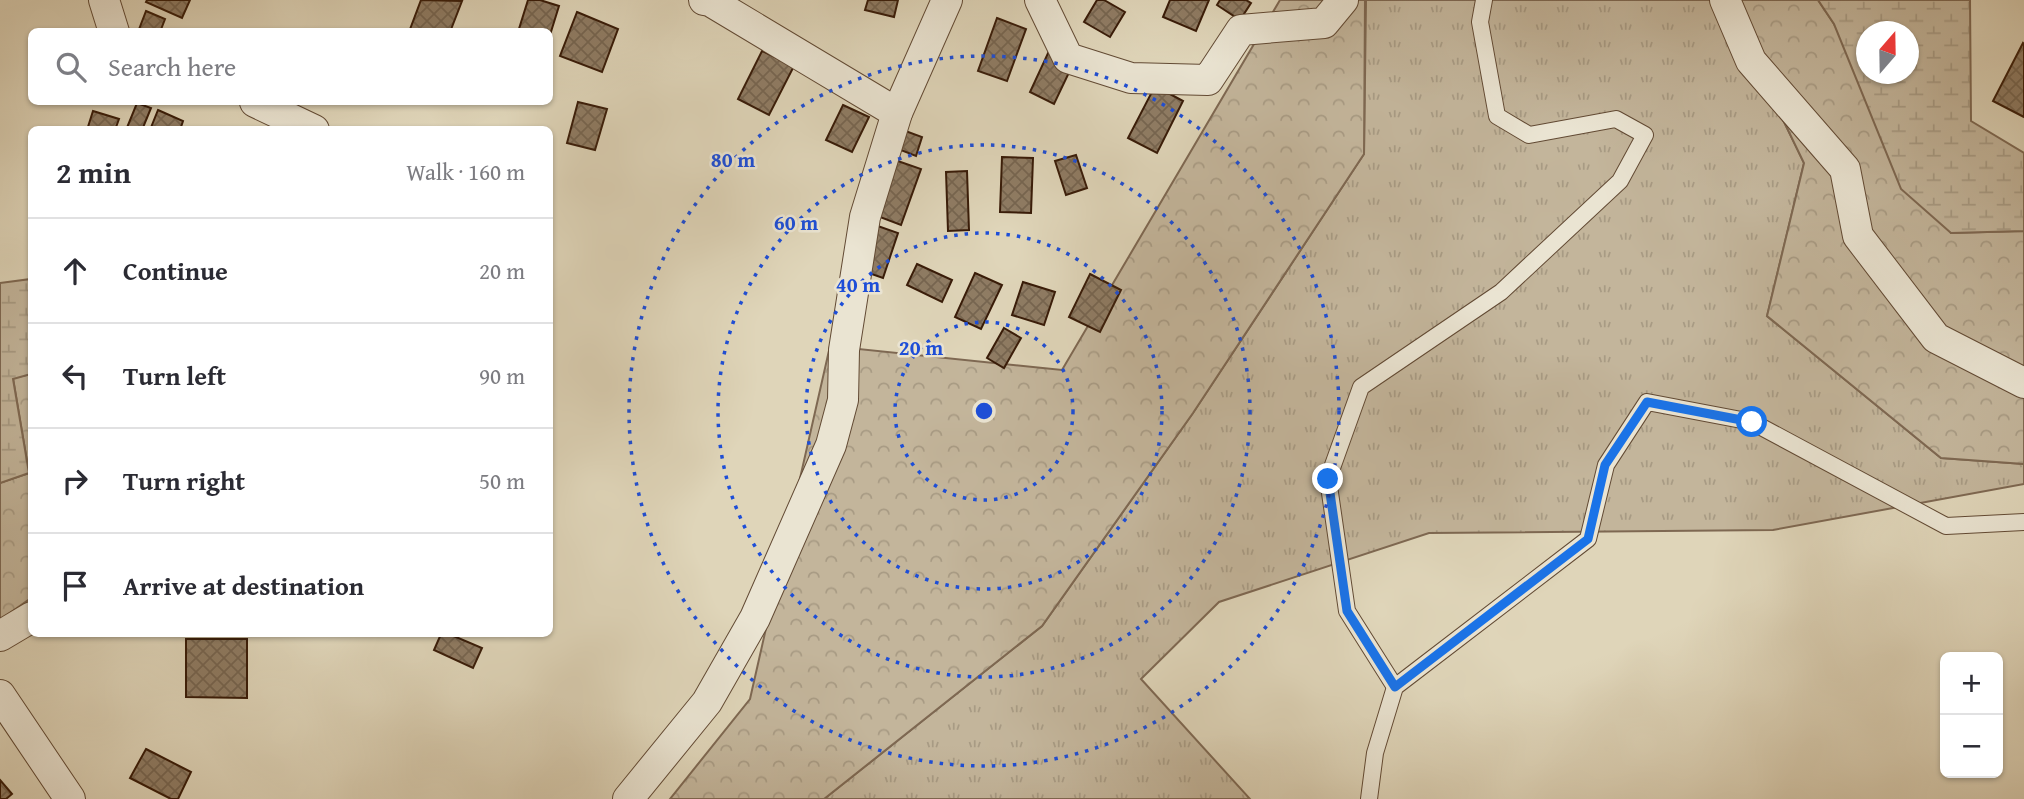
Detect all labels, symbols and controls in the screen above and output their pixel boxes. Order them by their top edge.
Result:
north arrow [1856,21,1919,84]
search box [28,28,553,105]
text: Search here [108,47,236,86]
icon: search [52,48,90,86]
text: 80 m [711,144,755,175]
text: 2 min [56,150,131,194]
text: Walk · 160 m [406,155,525,188]
text: 60 m [774,207,818,238]
text: Continue [123,251,228,290]
icon: ahead [56,252,94,290]
text: 20 m [479,254,525,287]
text: 40 m [836,269,880,300]
text: 20 m [899,332,943,363]
text: Turn left [123,356,226,395]
icon: left [56,357,94,395]
text: 90 m [479,359,525,392]
centre of rings [972,399,996,423]
route start [1736,406,1767,437]
text: Turn right [123,461,245,500]
icon: right [56,462,94,500]
route end [1312,463,1343,494]
text: 50 m [479,464,525,497]
text: Arrive at destination [123,566,364,605]
icon: arrive [56,567,94,605]
map controls [1940,652,2003,778]
button: + [1940,652,2003,715]
button: − [1940,715,2003,778]

